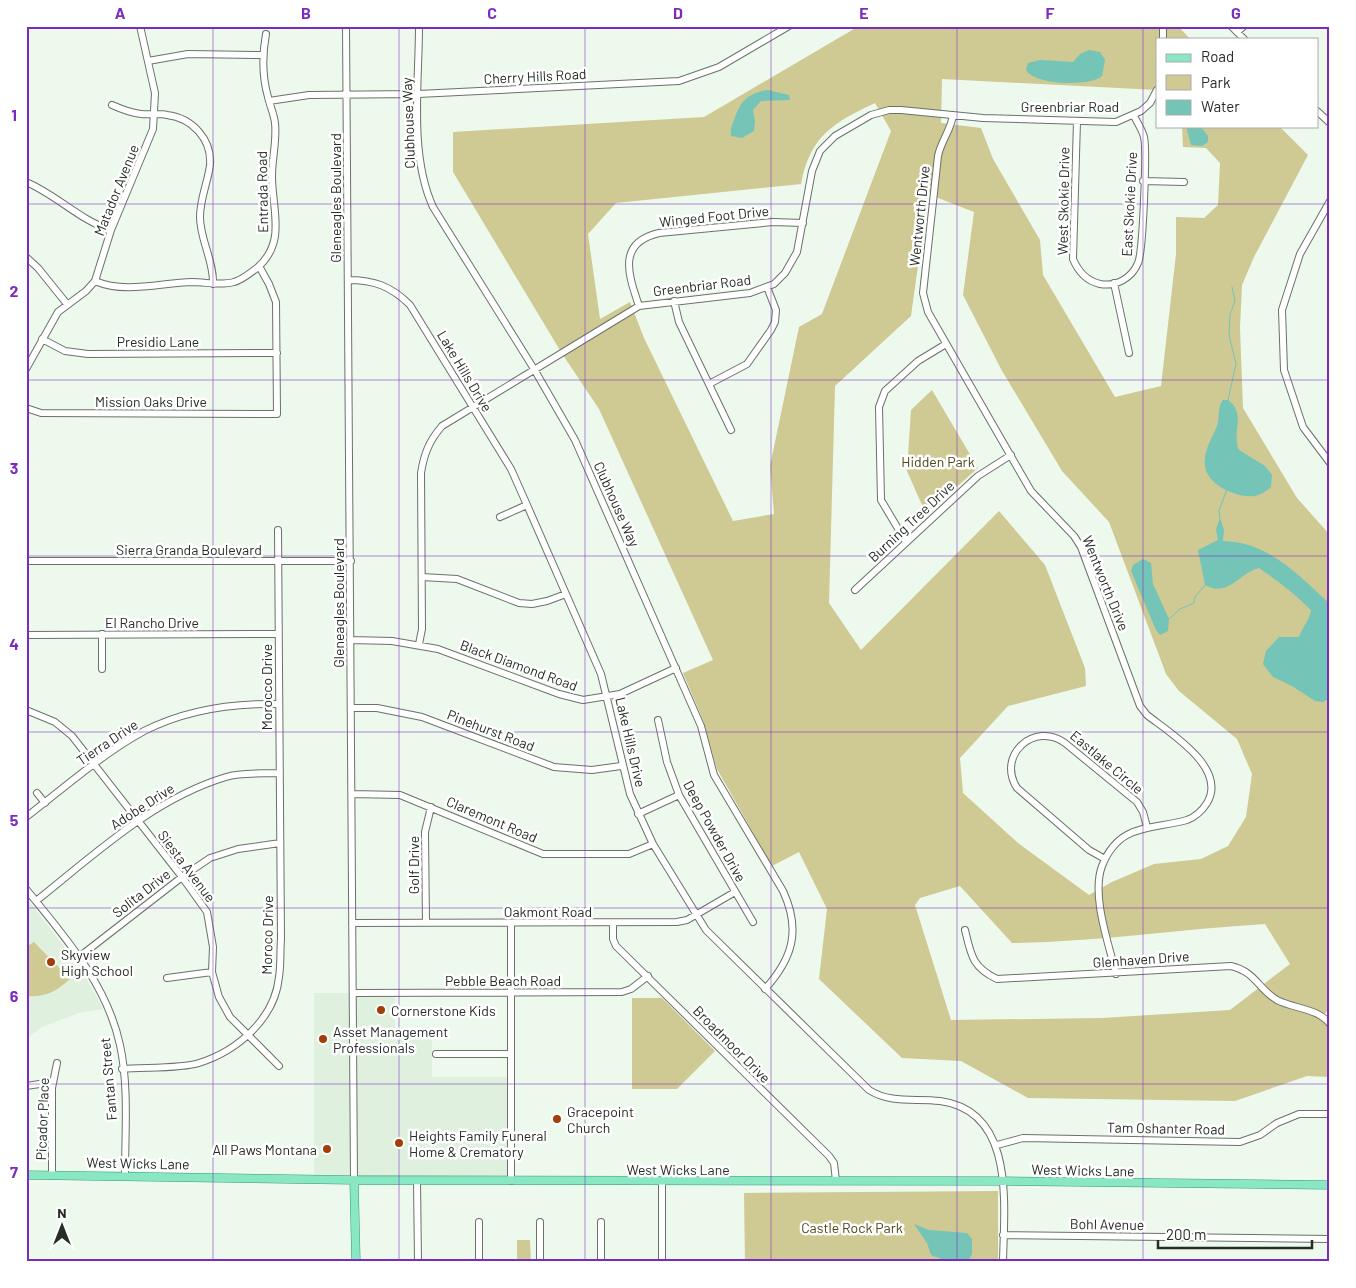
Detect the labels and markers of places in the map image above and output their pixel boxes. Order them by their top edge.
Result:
place label: Skyview High School [61,946,133,979]
marker: Skyview High School [45,956,57,968]
place label: Cornerstone Kids [391,1002,496,1019]
marker: Cornerstone Kids [375,1004,387,1016]
place label: Asset Management Professionals [333,1023,448,1056]
marker: Asset Management Professionals [317,1033,329,1045]
place label: Gracepoint Church [567,1103,634,1136]
marker: Gracepoint Church [551,1113,563,1125]
place label: Heights Family Funeral Home & Crematory [409,1127,547,1160]
marker: Heights Family Funeral Home & Crematory [393,1137,405,1149]
place label: All Paws Montana [213,1141,317,1158]
marker: All Paws Montana [321,1143,333,1155]

